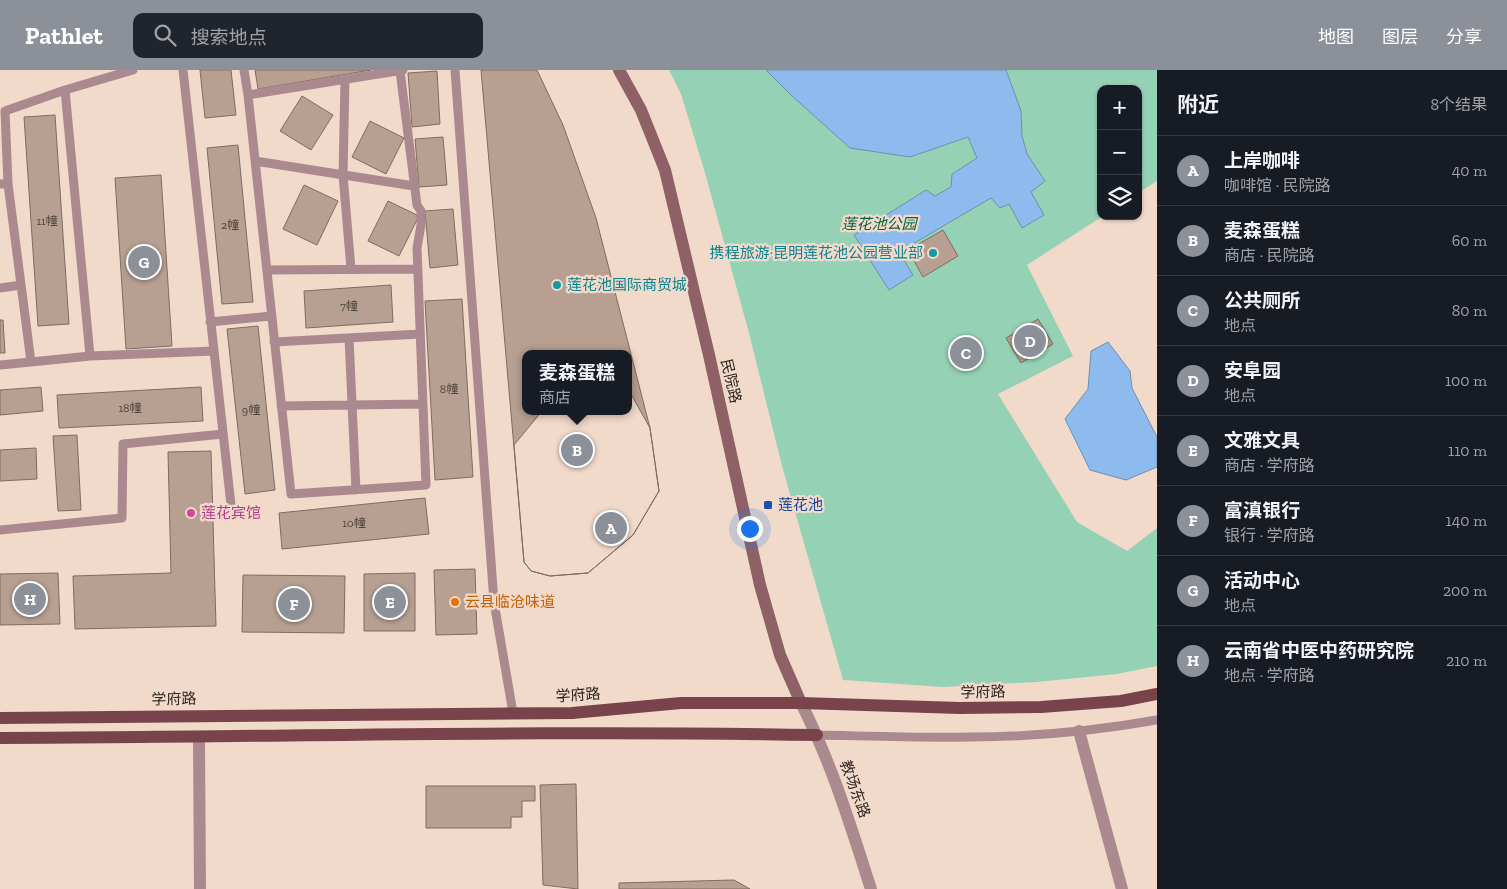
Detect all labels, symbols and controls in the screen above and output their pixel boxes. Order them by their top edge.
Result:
search box [133,13,483,58]
text: Pathlet [25,21,103,50]
icon: search [151,21,179,49]
text: 搜索地点 [191,26,267,49]
text: 地图 [1318,26,1354,48]
text: 图层 [1382,26,1418,48]
text: 分享 [1446,26,1482,48]
map controls [1097,85,1142,220]
button: + [1097,85,1142,130]
text: 附近 [1177,92,1219,117]
text: 8个结果 [1430,95,1487,114]
button: − [1097,130,1142,175]
text: 上岸咖啡 [1224,149,1300,172]
text: A [1188,161,1199,180]
text: 40 m [1452,161,1487,180]
button: layers [1097,175,1142,220]
text: 咖啡馆 · 民院路 [1224,176,1331,195]
house number: 11幢 [36,214,58,228]
park label: 莲花池公园 [841,215,918,233]
house number: 2幢 [221,218,239,232]
text: 麦森蛋糕 [1224,219,1300,242]
text: B [1188,231,1198,250]
text: 60 m [1452,231,1487,250]
pin: G [128,243,160,281]
place label: 携程旅游·昆明莲花池公园营业部 [710,244,923,262]
text: 商店 · 民院路 [1224,246,1315,265]
marker: 携程旅游·昆明莲花池公园营业部 [927,247,939,259]
place label: 莲花池国际商贸城 [567,276,687,294]
marker: 莲花池国际商贸城 [551,279,563,291]
text: 公共厕所 [1224,289,1300,312]
house number: 7幢 [340,299,358,313]
text: C [1188,301,1198,320]
text: 80 m [1452,301,1487,320]
text: 地点 [1224,316,1256,335]
pin: D [1014,322,1046,360]
pin: C [950,334,982,372]
popup [522,350,632,415]
street label: 民院路 [717,357,745,405]
text: 安阜园 [1224,359,1281,382]
text: 麦森蛋糕 [539,361,615,384]
text: D [1187,371,1199,390]
text: 100 m [1445,371,1487,390]
house number: 8幢 [440,382,458,396]
text: 地点 [1224,386,1256,405]
text: 商店 [539,388,571,407]
house number: 18幢 [118,401,142,415]
house number: 9幢 [242,403,260,417]
text: 文雅文具 [1224,429,1300,452]
pin: B [561,431,593,469]
text: E [1188,441,1198,460]
text: 110 m [1448,441,1487,460]
text: 商店 · 学府路 [1224,456,1315,475]
place label: 莲花池 [778,496,823,514]
marker: 莲花池 [762,499,774,511]
text: 富滇银行 [1224,499,1300,522]
place label: 莲花宾馆 [201,504,261,522]
marker: 莲花宾馆 [185,507,197,519]
pin: A [595,509,627,547]
text: F [1188,511,1198,530]
text: 140 m [1446,511,1487,530]
house number: 10幢 [342,516,366,530]
your location [737,516,763,542]
text: 银行 · 学府路 [1224,526,1315,545]
text: 活动中心 [1224,569,1300,592]
pin: H [14,580,46,618]
text: G [1188,581,1198,600]
text: 200 m [1443,581,1487,600]
pin: E [374,583,406,621]
pin: F [278,585,310,623]
place label: 云县临沧味道 [465,593,555,611]
marker: 云县临沧味道 [449,596,461,608]
text: 地点 [1224,596,1256,615]
text: 云南省中医中药研究院 [1224,639,1414,662]
text: H [1187,651,1199,670]
text: 210 m [1446,651,1487,670]
text: 地点 · 学府路 [1224,666,1315,685]
street label: 学府路 [960,683,1006,701]
street label: 学府路 [555,684,601,706]
street label: 学府路 [151,690,197,708]
street label: 教场东路 [836,758,874,820]

